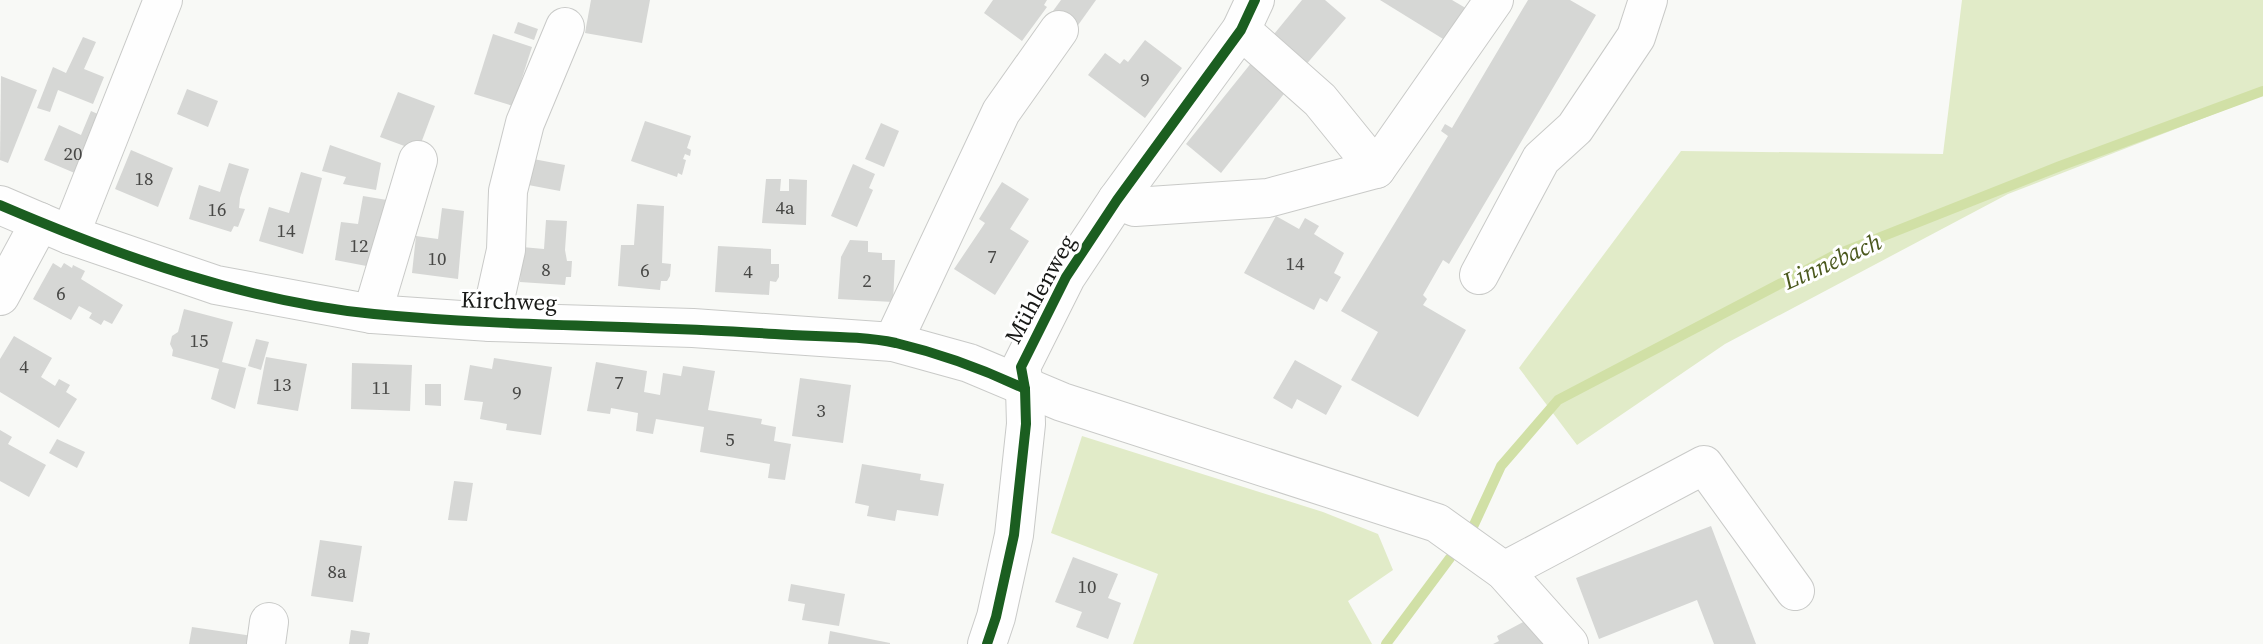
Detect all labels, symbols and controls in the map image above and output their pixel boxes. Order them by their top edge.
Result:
house number: 9 [1140,66,1150,92]
house number: 20 [63,140,83,166]
house number: 18 [134,165,154,191]
house number: 4a [775,194,795,220]
house number: 16 [207,196,227,222]
house number: 14 [276,217,296,243]
water label: Linnebach [1777,225,1886,298]
street label: Mühlenweg [997,229,1083,349]
house number: 12 [349,232,369,258]
house number: 7 [987,243,997,269]
house number: 10 [427,245,447,271]
house number: 14 [1285,250,1305,276]
house number: 8 [541,256,551,282]
house number: 6 [640,257,650,283]
house number: 4 [743,258,753,284]
house number: 2 [862,267,872,293]
house number: 6 [56,280,66,306]
street label: Kirchweg [460,283,558,319]
house number: 15 [189,327,209,353]
house number: 4 [19,353,29,379]
house number: 7 [614,369,624,395]
house number: 13 [272,371,292,397]
house number: 11 [371,374,391,400]
house number: 9 [512,379,522,405]
house number: 3 [816,397,826,423]
house number: 5 [725,426,735,452]
house number: 8a [327,558,347,584]
house number: 10 [1077,573,1097,599]

